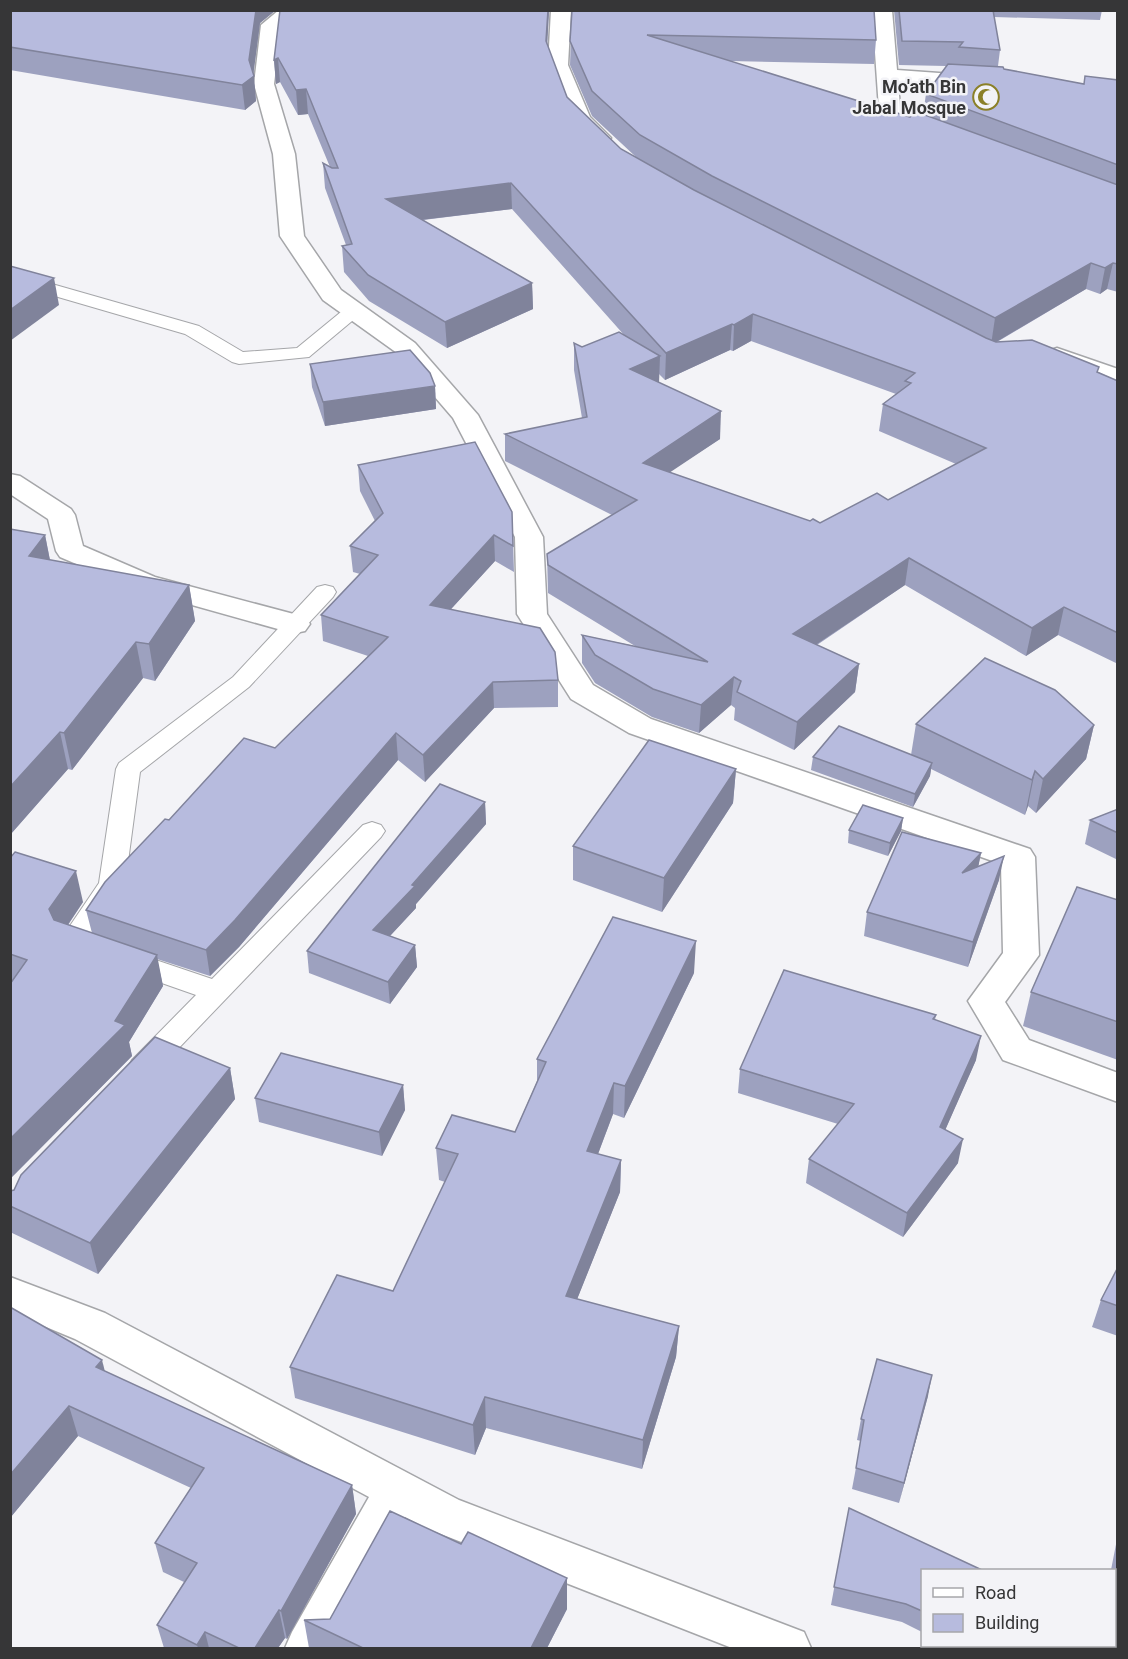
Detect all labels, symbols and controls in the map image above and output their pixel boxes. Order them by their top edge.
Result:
place label: Mo'ath Bin Jabal Mosque [852,76,966,118]
mosque icon: Mo'ath Bin Jabal Mosque [971,82,1001,112]
legend [921,1569,1116,1647]
text: Road [975,1582,1016,1603]
text: Building [975,1612,1039,1633]

